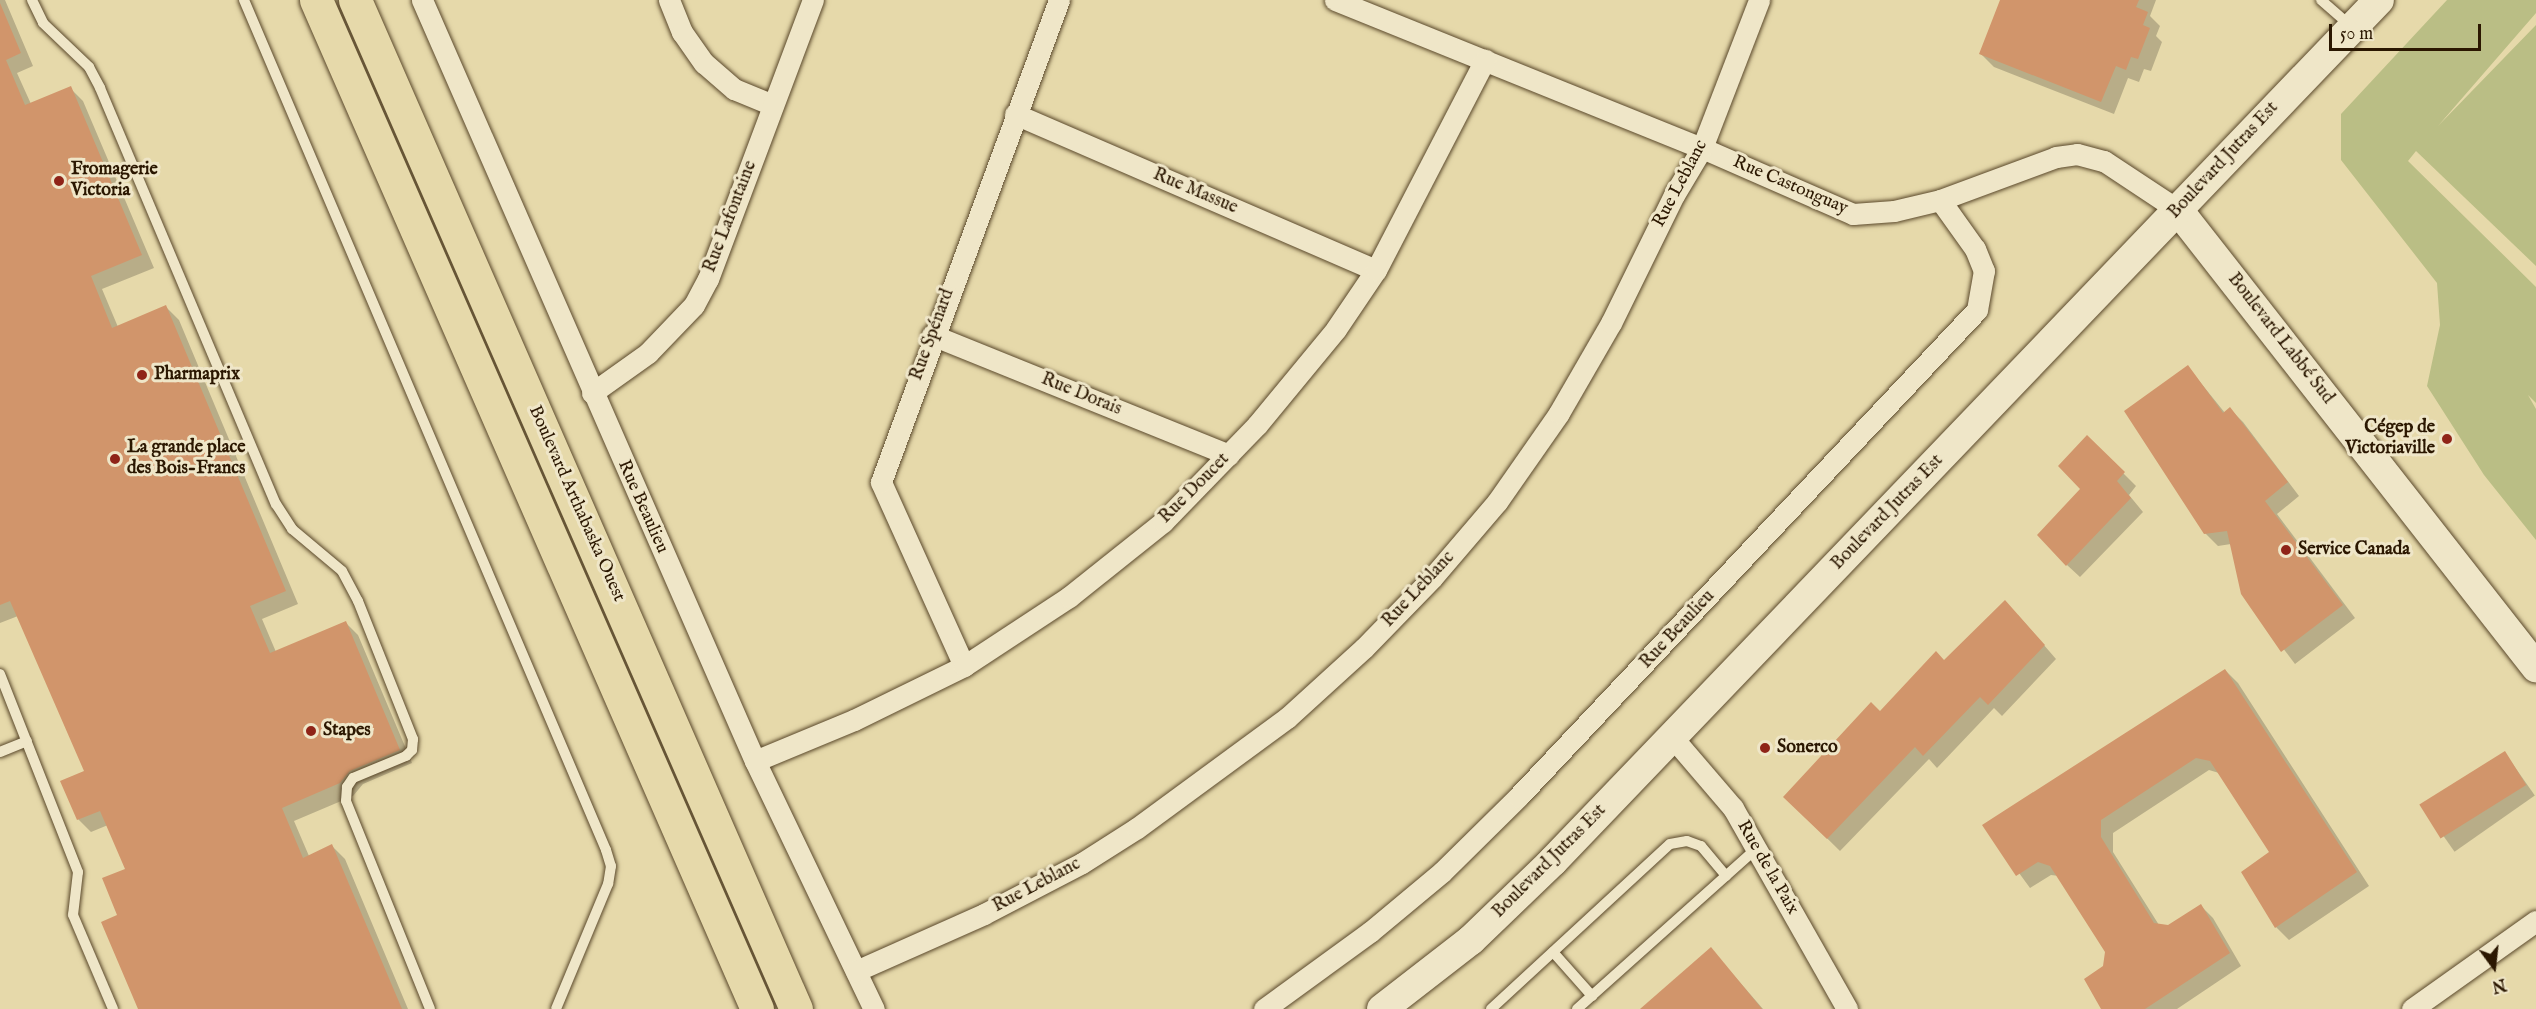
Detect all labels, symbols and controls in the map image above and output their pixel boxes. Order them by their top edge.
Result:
scale bar [2332,12,2484,50]
text: 50 m [2340,23,2373,46]
street label: Boulevard Jutras Est [2164,98,2284,224]
street label: Rue Leblanc [1649,137,1713,231]
street label: Rue Castonguay [1729,152,1851,220]
street label: Rue Lafontaine [700,158,762,276]
place label: Fromagerie Victoria [71,160,158,202]
street label: Rue Massue [1149,164,1241,220]
marker: Fromagerie Victoria [52,174,66,188]
street label: Boulevard Labbé Sud [2222,269,2338,409]
street label: Rue Spénard [906,286,960,384]
place label: Pharmaprix [154,364,240,386]
marker: Pharmaprix [135,368,149,382]
street label: Rue Dorais [1038,369,1124,421]
street label: Boulevard Arthabaska Ouest [523,403,629,605]
place label: Cégep de Victoriaville [2345,418,2435,460]
marker: Cégep de Victoriaville [2440,432,2454,446]
place label: La grande place des Bois-Francs [127,438,245,480]
street label: Rue Doucet [1155,449,1235,529]
street label: Boulevard Jutras Est [1827,451,1949,575]
marker: La grande place des Bois-Francs [108,452,122,466]
street label: Rue Beaulieu [612,457,672,557]
place label: Service Canada [2298,539,2410,561]
marker: Service Canada [2279,543,2293,557]
street label: Rue Leblanc [1378,548,1460,632]
street label: Rue Beaulieu [1636,586,1720,674]
place label: Stapes [323,720,371,742]
marker: Stapes [304,724,318,738]
place label: Sonerco [1777,737,1838,759]
marker: Sonerco [1758,741,1772,755]
street label: Boulevard Jutras Est [1489,801,1611,923]
street label: Rue de la Paix [1731,817,1803,919]
street label: Rue Leblanc [990,854,1084,918]
north arrow [2464,937,2524,997]
text: N [2489,973,2508,996]

